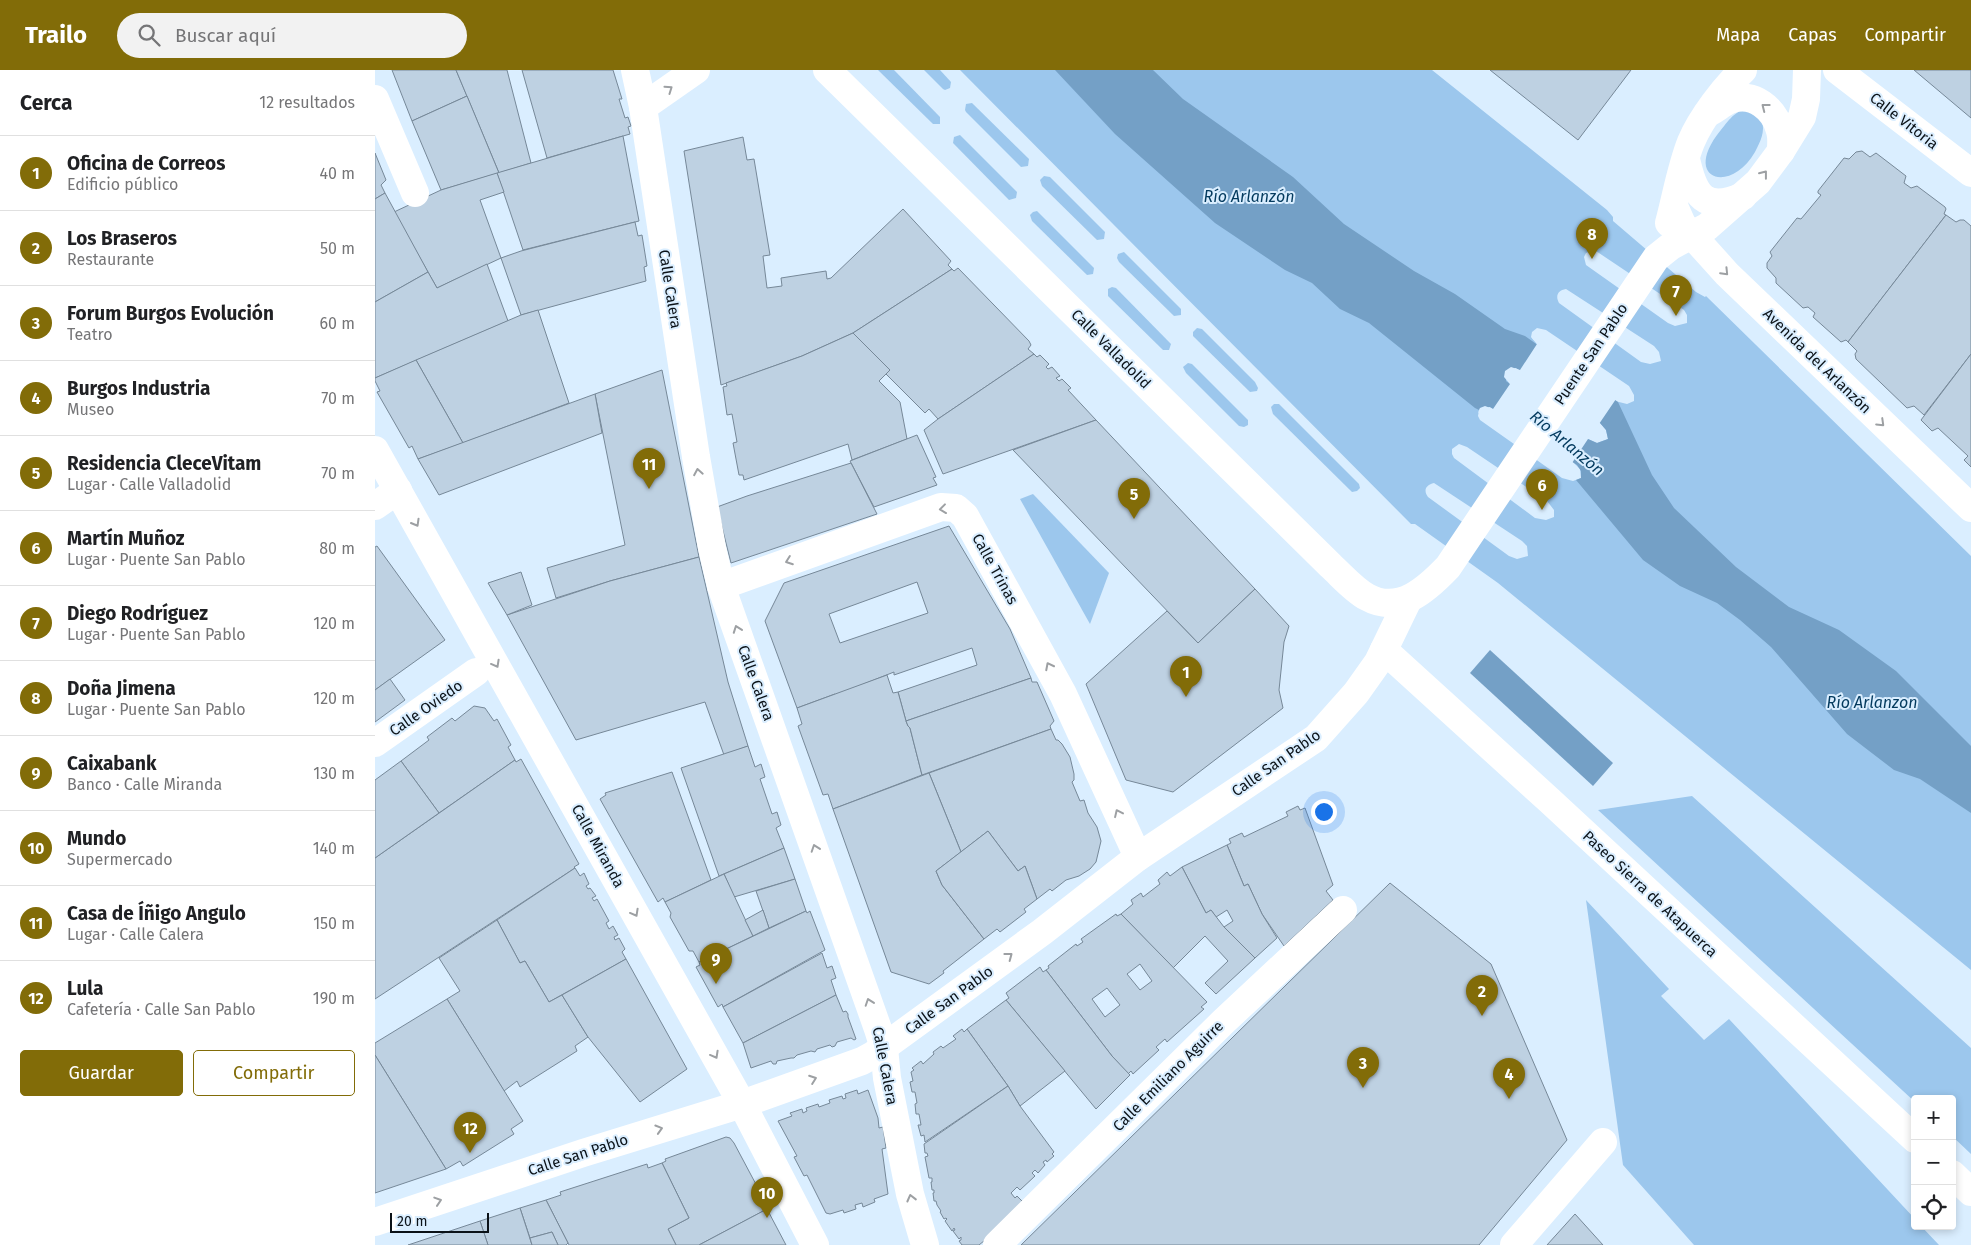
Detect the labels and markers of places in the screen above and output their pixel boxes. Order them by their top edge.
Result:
pin: 8 [1576,218,1608,259]
pin: 7 [1660,275,1692,316]
pin: 11 [633,448,665,489]
pin: 6 [1526,469,1558,510]
pin: 5 [1118,478,1150,519]
pin: 1 [1170,656,1202,697]
pin: 9 [700,943,732,984]
pin: 2 [1466,975,1498,1016]
pin: 3 [1347,1047,1379,1088]
pin: 4 [1493,1058,1525,1099]
pin: 12 [454,1112,486,1153]
pin: 10 [751,1177,783,1218]

